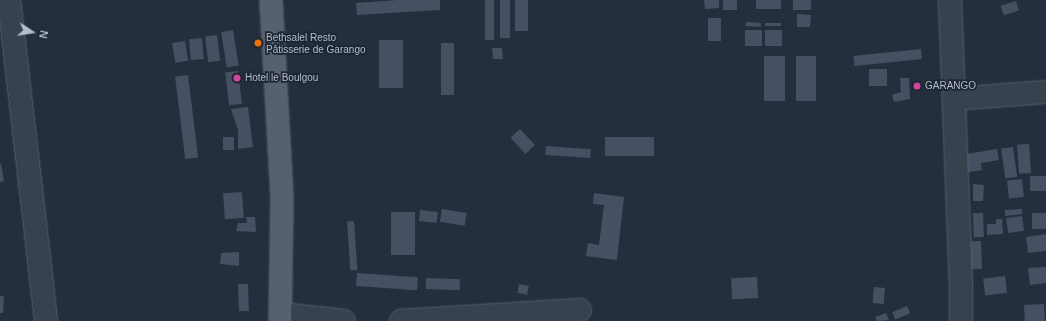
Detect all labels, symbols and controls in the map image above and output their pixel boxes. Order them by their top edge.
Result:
north arrow [12,12,52,52]
text: N [37,29,50,40]
place label: Bethsalel Resto Pâtisserie de Garango [266,31,366,54]
marker: Bethsalel Resto Pâtisserie de Garango [253,38,263,48]
place label: Hotel le Boulgou [245,72,318,84]
marker: Hotel le Boulgou [232,73,242,83]
place label: GARANGO [925,80,976,92]
marker: GARANGO [912,81,922,91]

